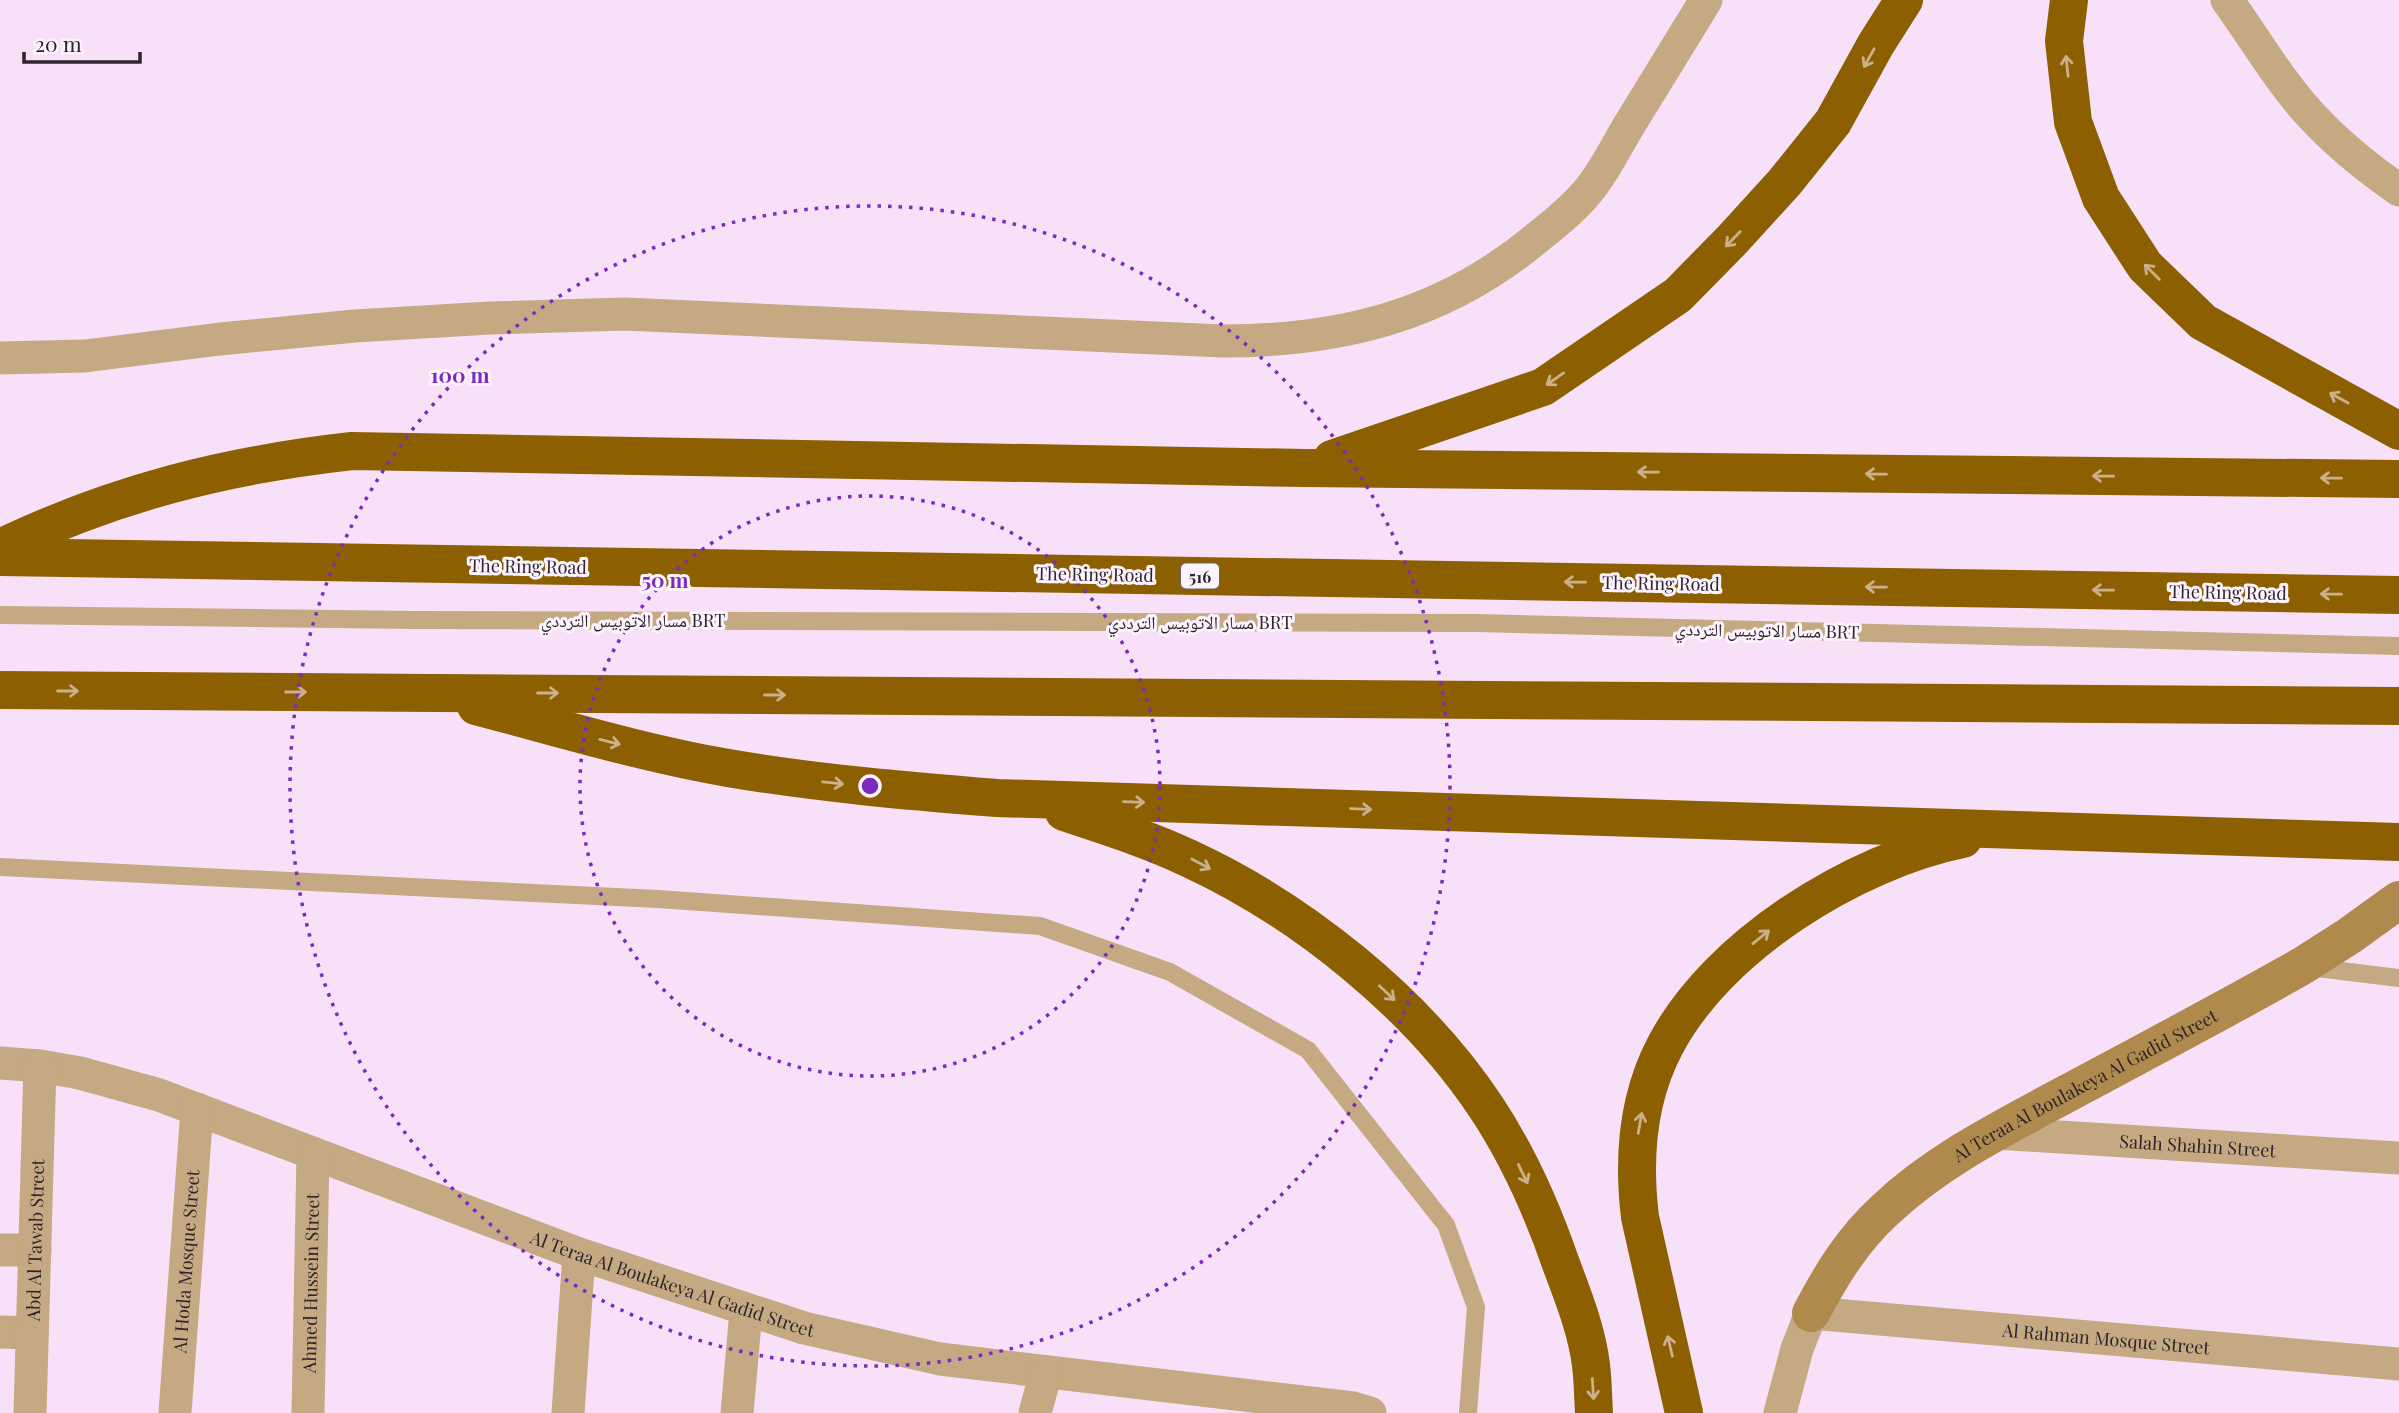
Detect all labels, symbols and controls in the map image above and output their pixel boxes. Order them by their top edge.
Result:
scale bar [24,21,140,65]
text: 20 m [35,29,82,57]
one-way arrow [1862,47,1875,68]
one-way arrow [2060,55,2073,78]
one-way arrow [1724,230,1741,247]
one-way arrow [2143,264,2160,281]
text: 100 m [430,360,490,388]
one-way arrow [1546,372,1565,386]
one-way arrow [2330,391,2350,405]
one-way arrow [1637,465,1660,478]
one-way arrow [1865,467,1888,481]
one-way arrow [2092,469,2115,483]
one-way arrow [2320,471,2343,485]
street label: The Ring Road [469,553,588,579]
street label: The Ring Road [1036,561,1155,587]
road number: 516 [1181,564,1219,589]
text: 50 m [641,565,689,593]
street label: The Ring Road [1602,570,1721,596]
one-way arrow [1564,575,1587,589]
street label: The Ring Road [2169,579,2288,605]
one-way arrow [1865,580,1888,593]
one-way arrow [2092,583,2115,597]
one-way arrow [2320,587,2343,600]
street label: مسار الاتوبيس الترددي BRT [541,608,725,636]
street label: مسار الاتوبيس الترددي BRT [1108,610,1292,638]
street label: مسار الاتوبيس الترددي BRT [1674,616,1860,647]
one-way arrow [56,684,79,698]
one-way arrow [284,685,307,699]
one-way arrow [536,686,559,700]
one-way arrow [763,688,786,701]
one-way arrow [598,736,621,749]
centre of rings [858,774,882,798]
one-way arrow [822,777,844,790]
one-way arrow [1122,795,1145,808]
one-way arrow [1349,802,1372,816]
one-way arrow [1190,858,1211,871]
one-way arrow [1751,930,1769,945]
one-way arrow [1378,985,1395,1002]
street label: Al Teraa Al Boulakeya Al Gadid Street [1947,1003,2222,1168]
one-way arrow [1634,1112,1648,1135]
street label: Salah Shahin Street [2119,1129,2277,1162]
street label: Abd Al Tawab Street [21,1158,49,1322]
one-way arrow [1517,1163,1531,1184]
street label: Al Hoda Mosque Street [167,1168,205,1355]
street label: Ahmed Hussein Street [297,1192,324,1374]
street label: Al Teraa Al Boulakeya Al Gadid Street [526,1224,817,1342]
street label: Al Rahman Mosque Street [2000,1318,2211,1360]
one-way arrow [1663,1335,1676,1358]
one-way arrow [1587,1377,1600,1400]

